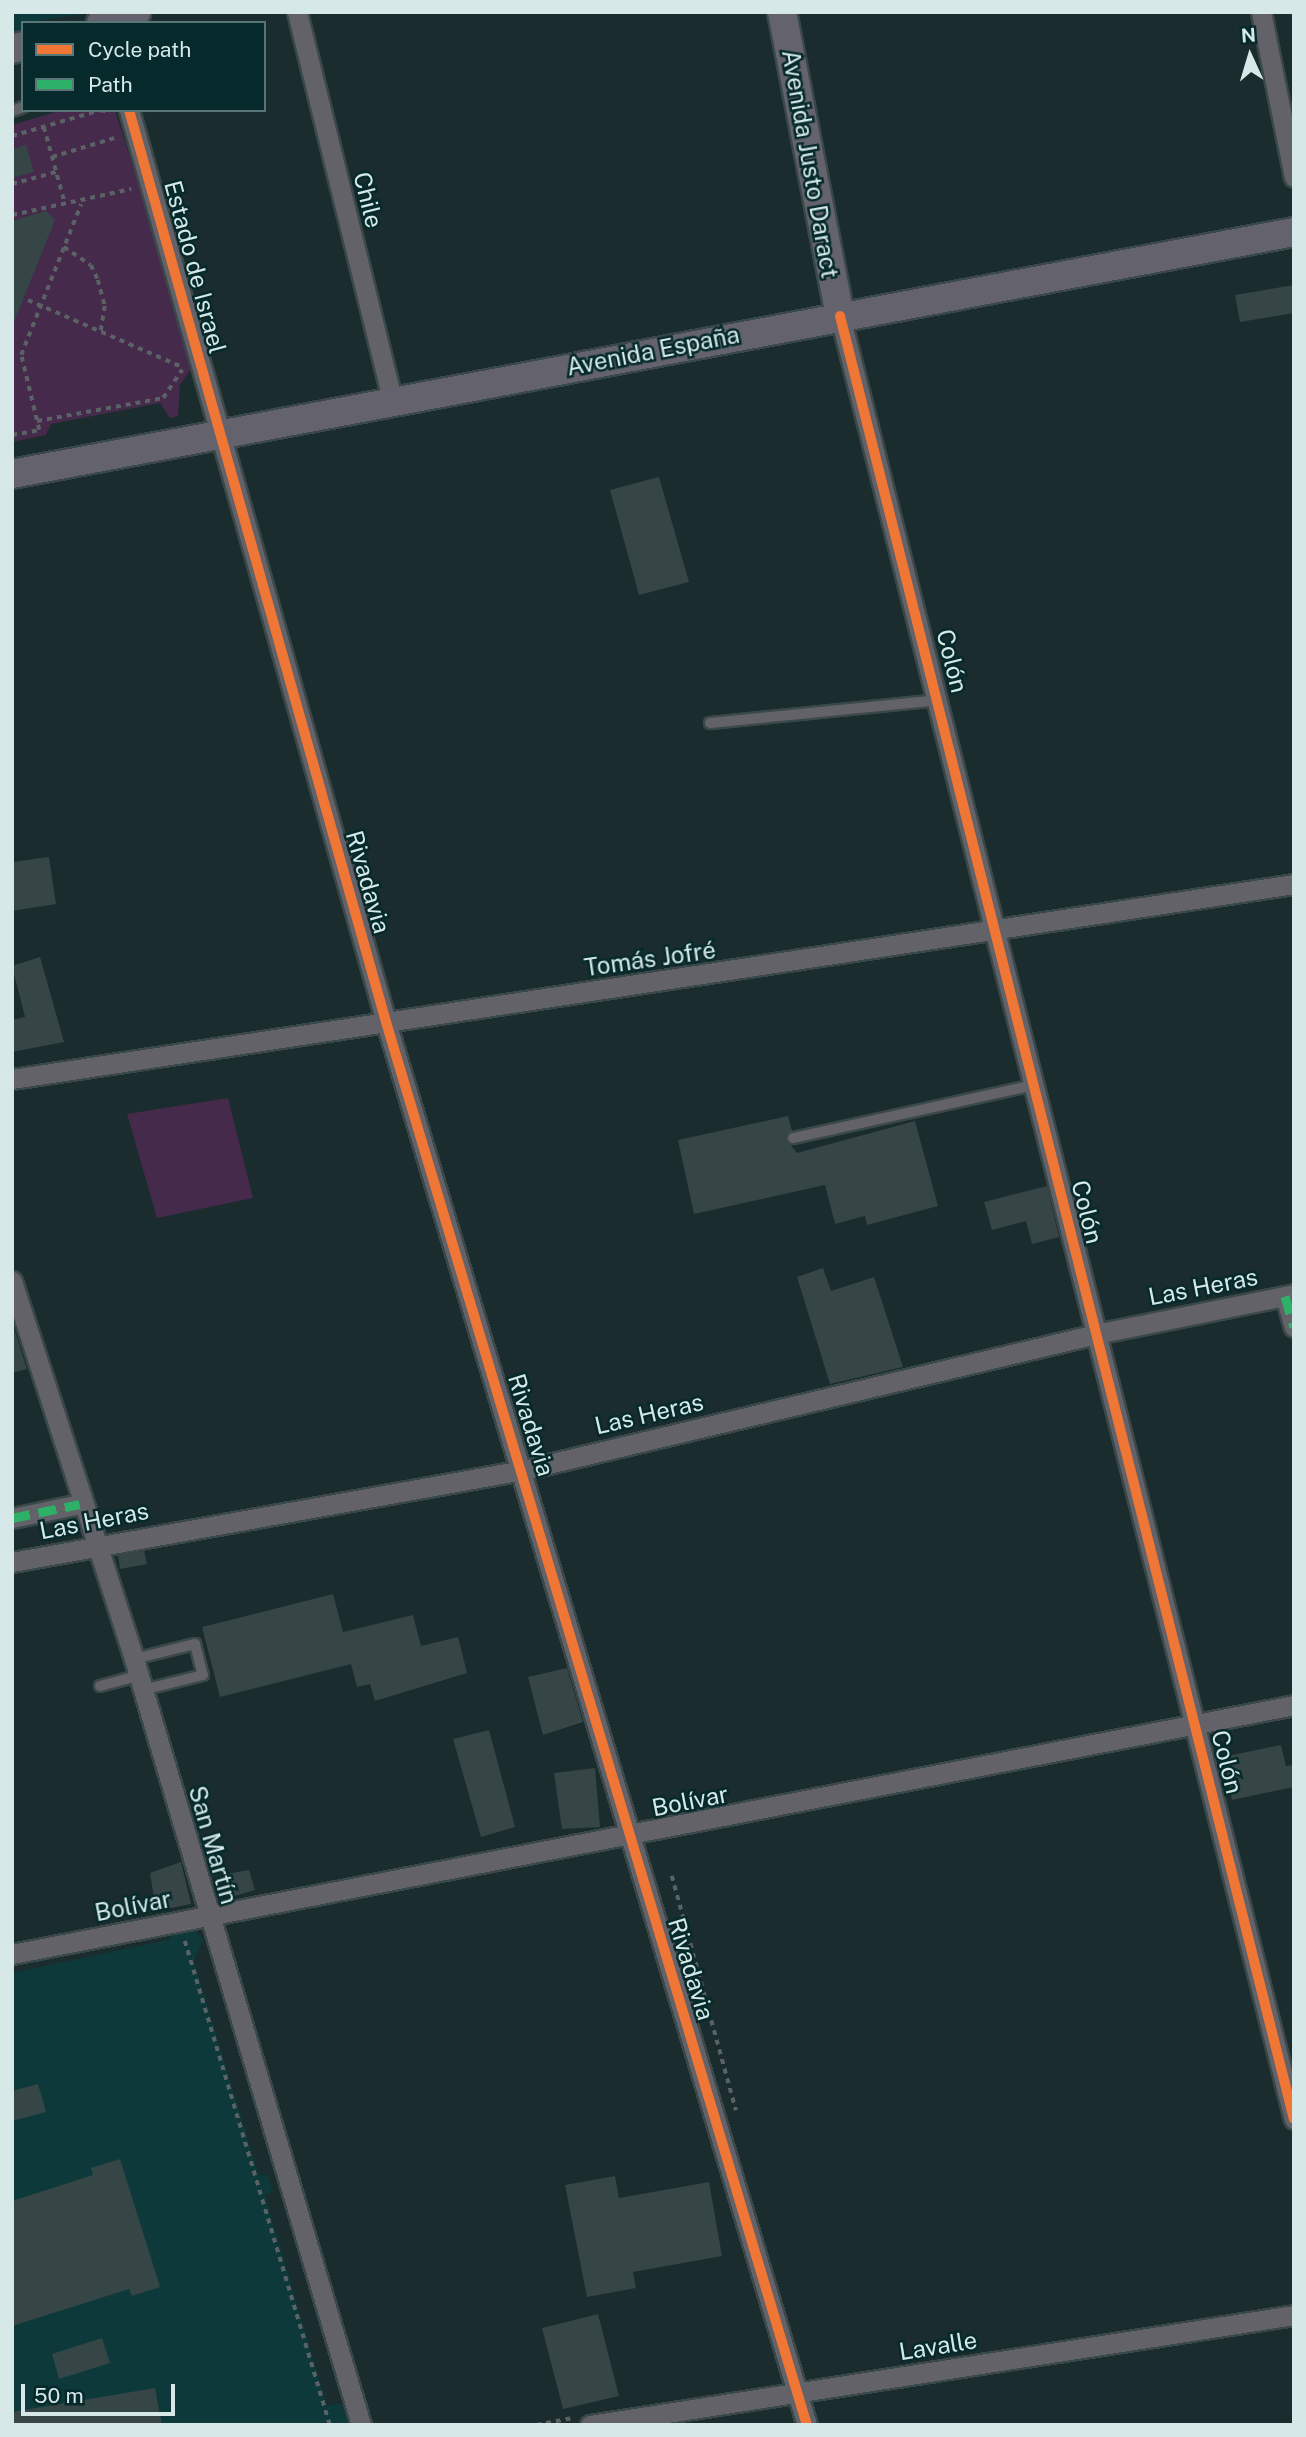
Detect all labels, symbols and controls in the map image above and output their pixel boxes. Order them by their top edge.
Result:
legend [21,21,266,112]
north arrow [1215,21,1285,91]
text: N [1240,24,1257,47]
text: Cycle path [88,37,191,62]
street label: Avenida Justo Daract [776,47,844,281]
text: Path [88,72,133,97]
street label: Chile [347,169,389,231]
street label: Estado de Israel [158,177,232,357]
street label: Avenida España [564,320,742,382]
street label: Colón [930,626,974,696]
street label: Rivadavia [340,827,396,937]
street label: Tomás Jofré [582,936,718,982]
street label: Colón [1065,1177,1109,1247]
street label: Las Heras [1146,1262,1260,1312]
street label: Rivadavia [502,1370,560,1480]
street label: Las Heras [592,1388,706,1440]
street label: Las Heras [37,1496,151,1546]
street label: Colón [1205,1727,1249,1797]
street label: Bolívar [649,1780,731,1822]
street label: San Martín [182,1783,244,1907]
street label: Bolívar [92,1885,174,1927]
street label: Rivadavia [662,1914,720,2024]
street label: Lavalle [897,2326,979,2366]
scale bar [24,2370,178,2414]
text: 50 m [34,2383,84,2408]

